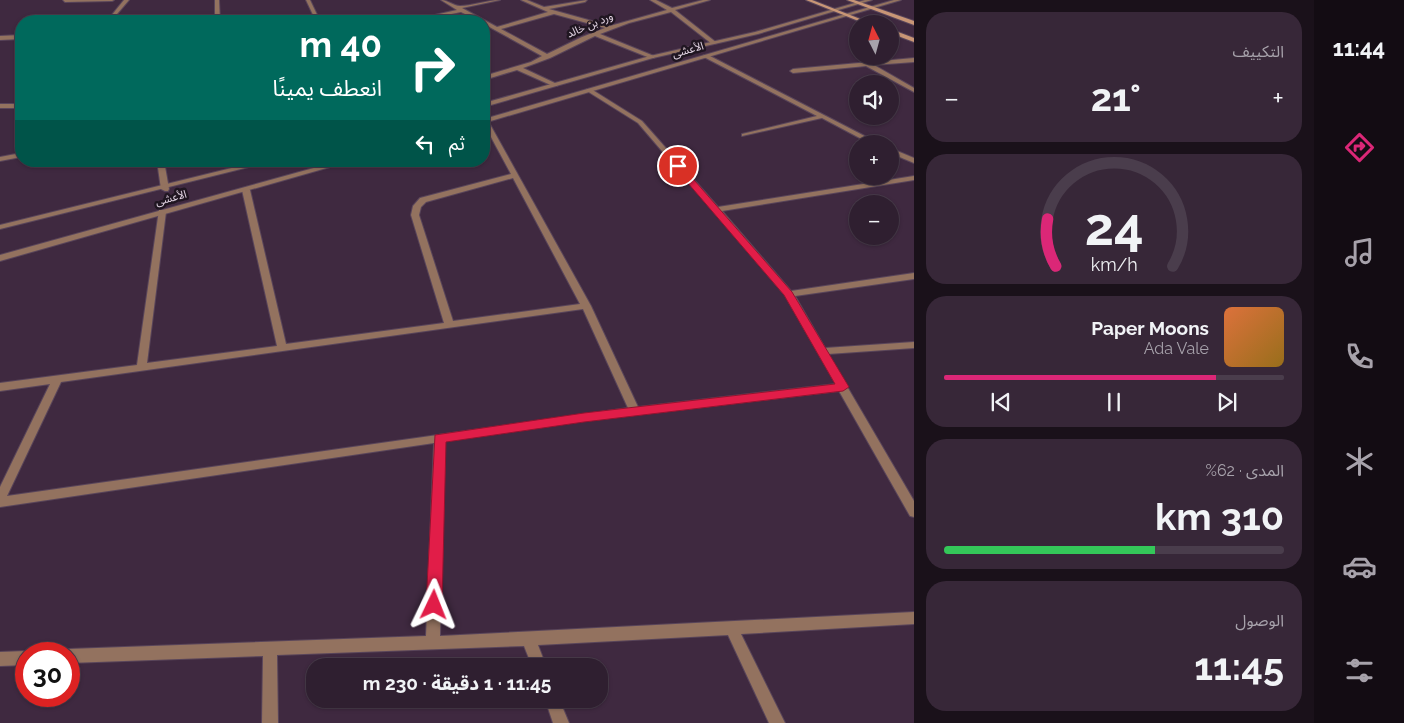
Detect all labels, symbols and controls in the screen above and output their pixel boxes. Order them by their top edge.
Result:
street label: ورد بن خالد [565,9,615,41]
north arrow [849,15,899,65]
map controls [849,15,899,245]
text: 40 m [300,24,382,65]
icon: right [400,35,465,100]
text: 11:44 [1333,35,1385,61]
street label: الأعشى [671,39,705,61]
text: التكييف [1232,42,1284,61]
text: انعطف يمينًا [273,75,382,101]
button: sound [849,75,899,125]
text: 21° [1091,75,1141,120]
text: − [944,82,959,115]
text: + [1272,82,1284,115]
icon: left [411,130,439,158]
icon: directions [1342,130,1377,165]
text: ثم [449,132,465,154]
button: + [849,135,899,185]
pin [657,145,699,187]
icon: arrive [664,152,692,180]
street label: الأعشى [154,188,188,208]
button: − [849,195,899,245]
text: 24 [1084,196,1144,257]
icon: music [1342,235,1377,270]
text: km/h [1090,254,1138,275]
text: Paper Moons [1091,317,1209,339]
text: Ada Vale [1144,339,1209,358]
icon: phone [1342,339,1377,374]
icon: previous [987,388,1015,416]
icon: pause [1100,388,1128,416]
icon: next [1213,388,1241,416]
icon: climate [1342,444,1377,479]
text: المدى · 62% [1206,461,1284,480]
text: 310 km [1155,494,1284,539]
icon: car [1342,549,1377,584]
position arrow [407,578,459,630]
text: الوصول [1235,611,1284,630]
speed limit sign: 30 [15,642,80,707]
text: 11:45 [1194,644,1284,689]
icon: filters [1342,653,1377,688]
text: 11:45 · 1 دقيقة · 230 m [363,672,551,694]

